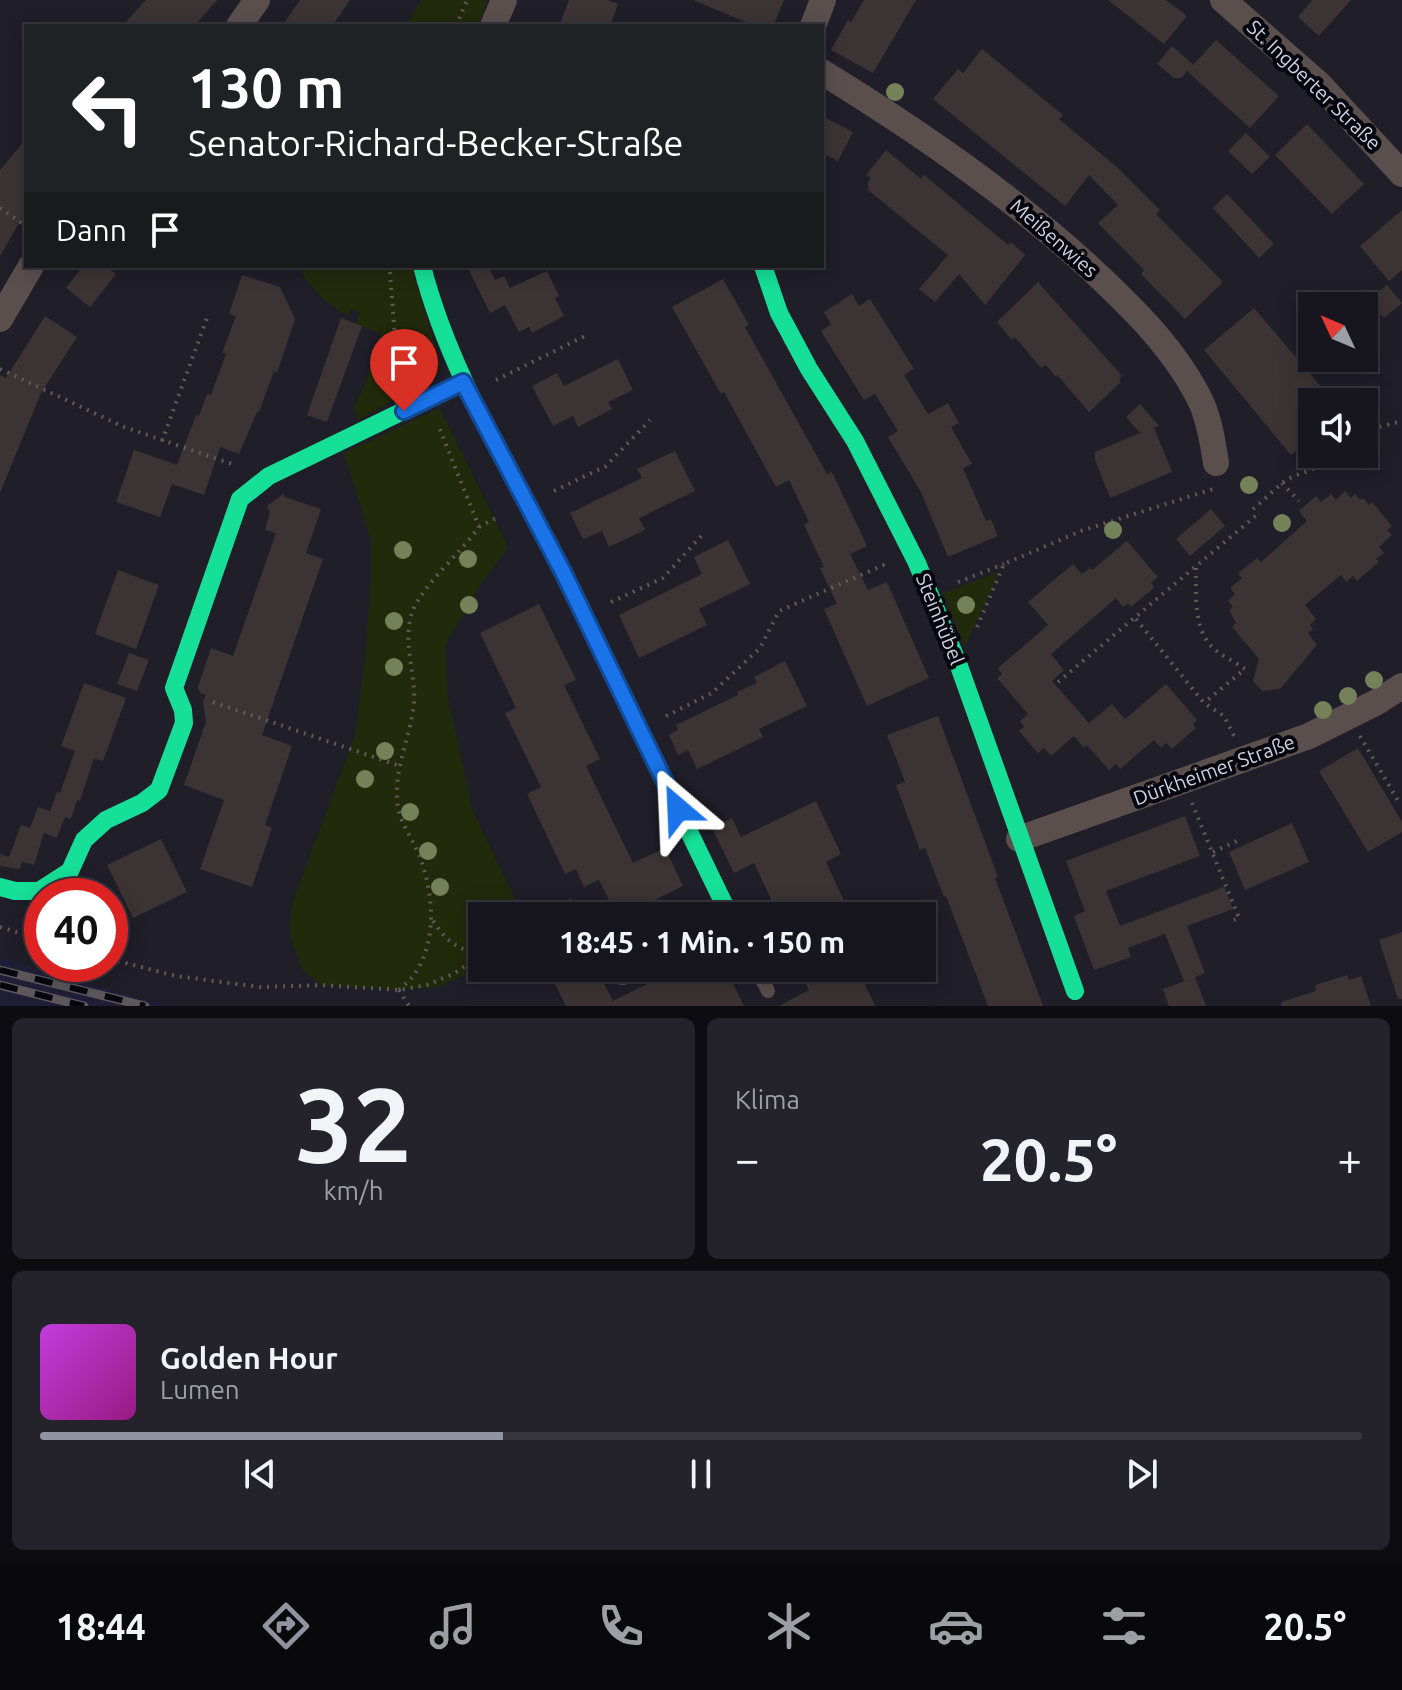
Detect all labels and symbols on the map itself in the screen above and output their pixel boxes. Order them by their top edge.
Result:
street label: St. Ingberter Straße [1243,15,1386,154]
street label: Meißenwies [1006,194,1103,282]
north arrow [1298,292,1378,372]
pin [370,329,438,411]
street label: Steinhübel [912,570,969,668]
street label: Dürkheimer Straße [1130,730,1298,809]
position arrow [636,767,720,851]
speed limit sign: 40 [24,878,128,982]

